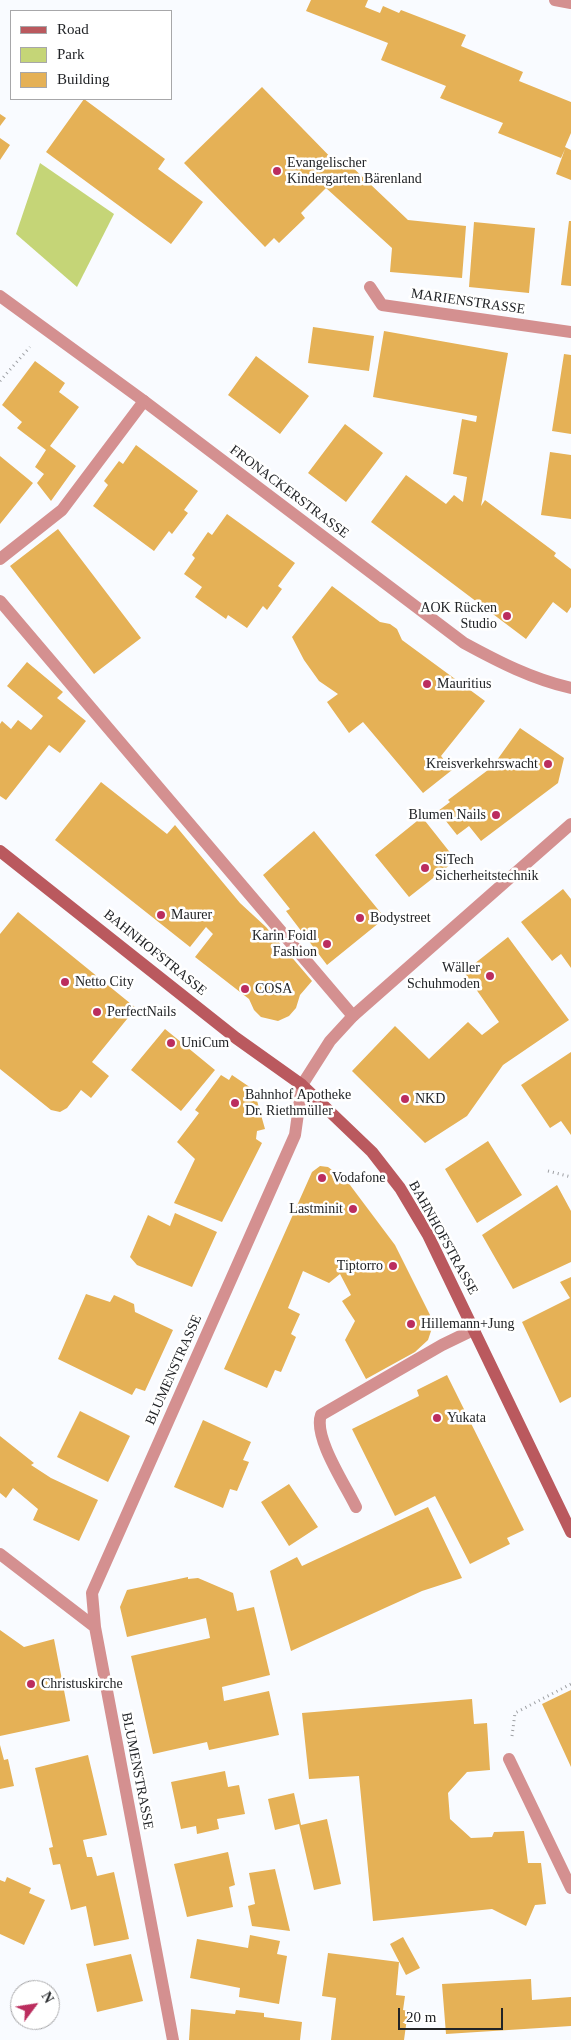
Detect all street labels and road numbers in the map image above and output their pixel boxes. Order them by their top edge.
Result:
street label: MARIENSTRASSE [410,286,526,318]
street label: FRONACKERSTRASSE [226,442,352,542]
street label: BAHNHOFSTRASSE [100,906,210,1000]
street label: BAHNHOFSTRASSE [405,1178,481,1298]
street label: BLUMENSTRASSE [142,1312,206,1428]
street label: BLUMENSTRASSE [117,1711,157,1831]

